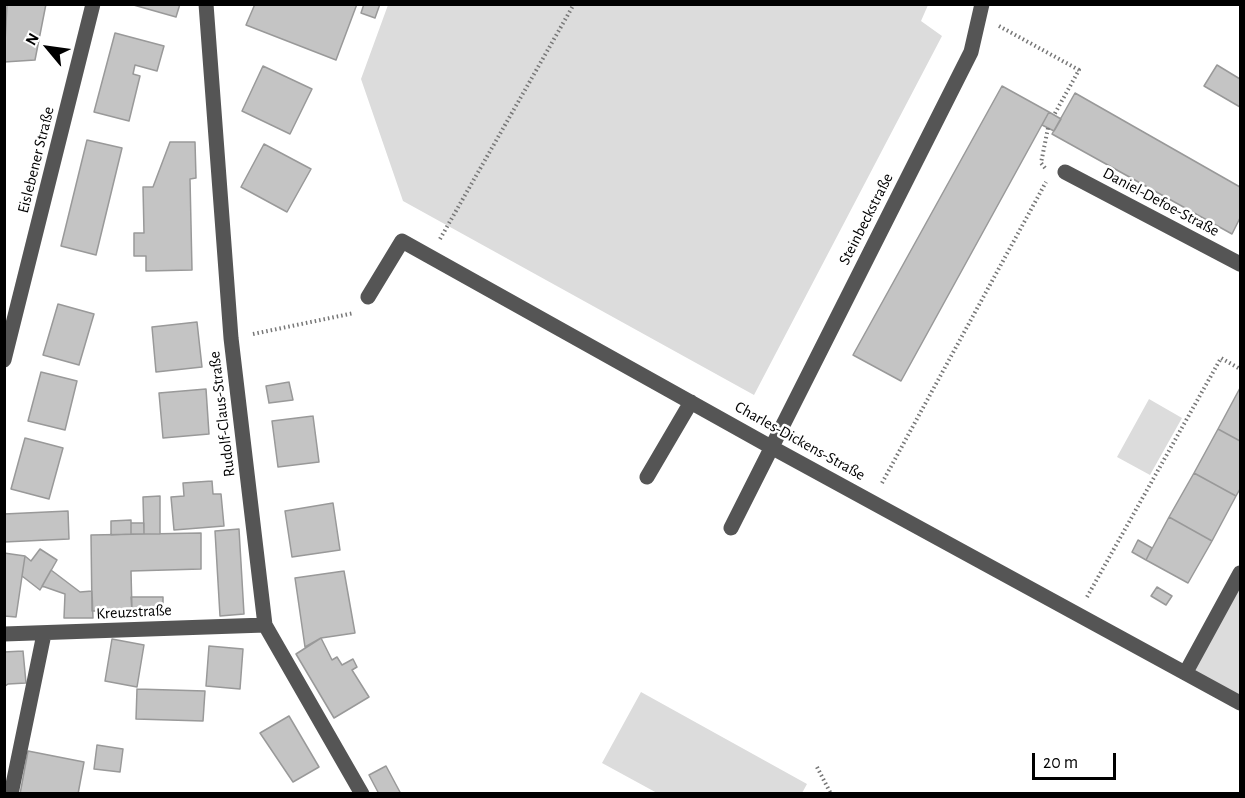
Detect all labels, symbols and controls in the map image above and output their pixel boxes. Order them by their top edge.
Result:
north arrow [18,18,78,78]
text: N [23,31,42,48]
street label: Eislebener Straße [13,105,59,215]
street label: Daniel-Defoe-Straße [1099,163,1223,241]
street label: Steinbeckstraße [835,170,897,268]
street label: Rudolf-Claus-Straße [205,350,239,478]
street label: Charles-Dickens-Straße [732,397,868,485]
street label: Kreuzstraße [96,600,172,624]
scale bar [1035,741,1119,779]
text: 20 m [1043,754,1078,772]

